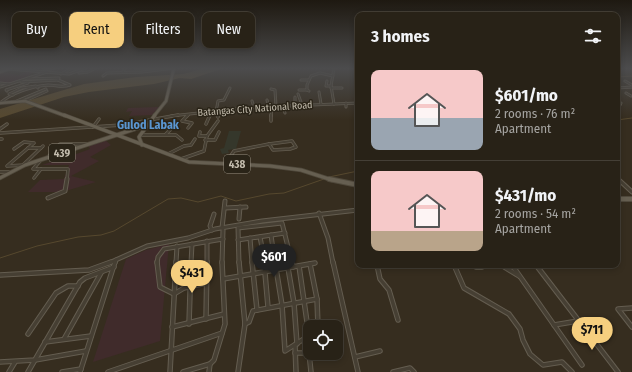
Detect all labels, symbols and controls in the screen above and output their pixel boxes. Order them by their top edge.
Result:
chip: Buy [12,12,61,48]
chip: Rent [69,12,124,48]
chip: Filters [132,12,194,48]
chip: New [202,12,255,48]
icon: filters [582,25,604,47]
text: 3 homes [371,26,430,47]
text: $601/mo [495,85,558,106]
icon: home [403,86,451,134]
street label: Batangas City National Road [197,99,313,119]
text: 2 rooms · 76 m² [495,106,575,121]
district label: Gulod Labak [117,118,180,132]
text: Apartment [495,121,551,136]
road number: 439 [49,144,75,162]
road number: 438 [224,155,250,173]
text: $431/mo [495,185,556,206]
icon: home [403,187,451,235]
text: 2 rooms · 54 m² [495,206,576,221]
text: Apartment [495,221,551,236]
pin: $601 [250,244,298,278]
text: $601 [261,249,287,264]
pin: $431 [168,260,216,294]
text: $431 [180,265,204,280]
pin: $711 [568,317,616,351]
map controls [303,320,343,360]
button: locate [303,320,343,360]
text: $711 [581,322,603,337]

